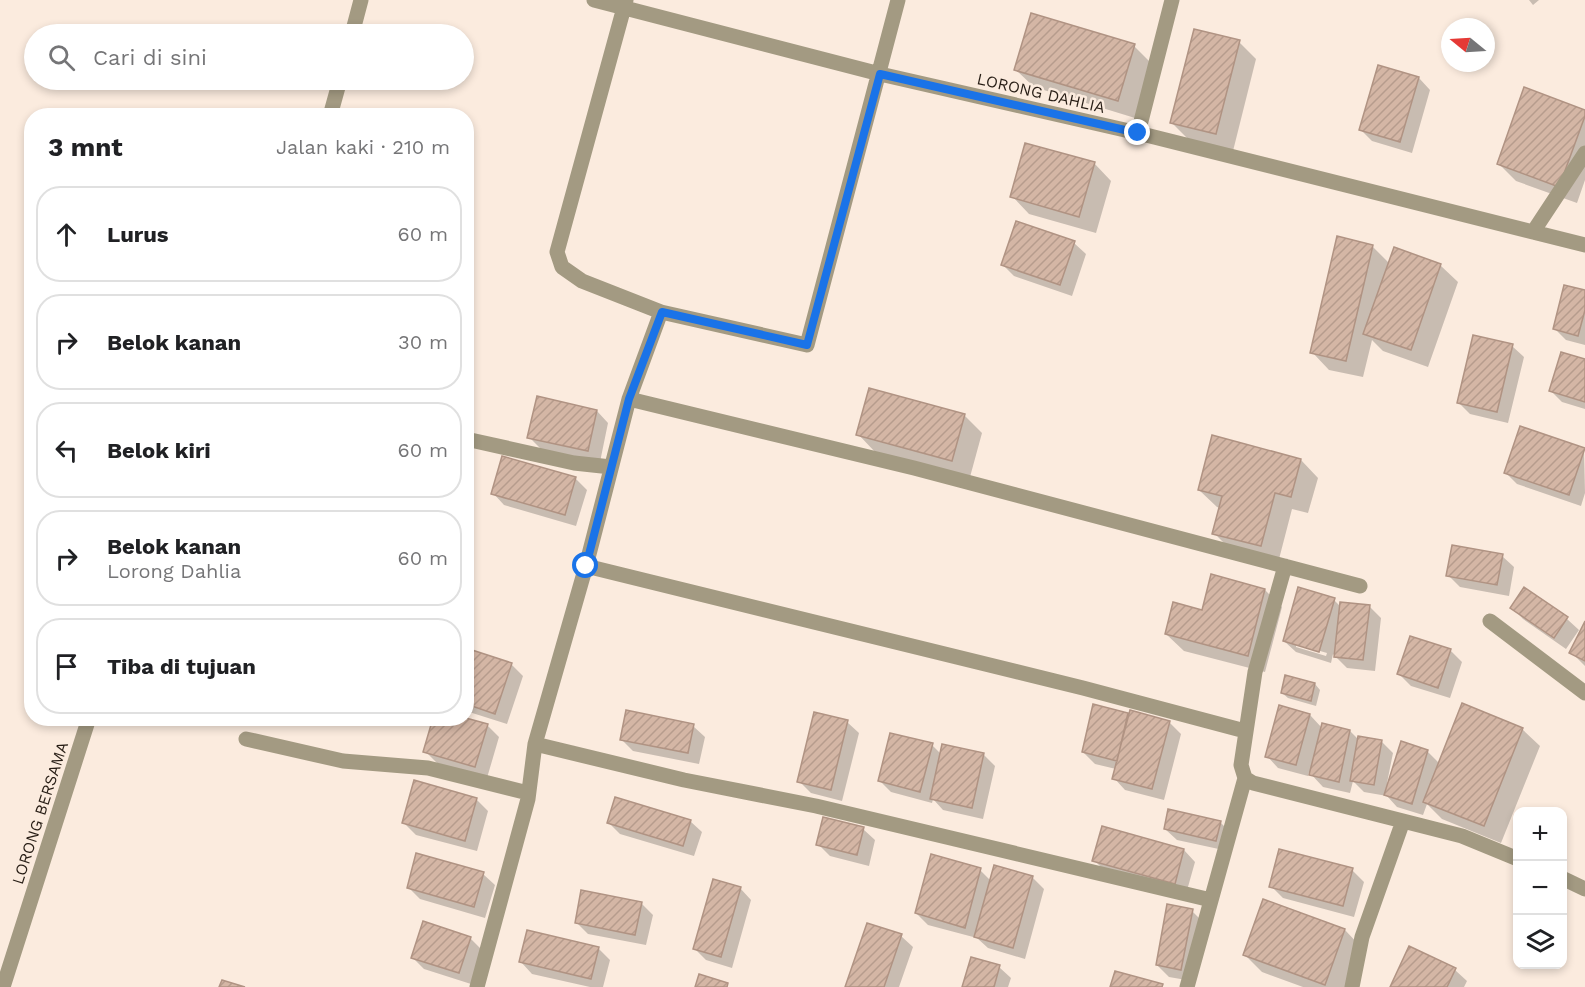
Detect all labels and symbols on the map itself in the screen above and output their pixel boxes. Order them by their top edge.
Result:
north arrow [1441,18,1495,72]
street label: LORONG DAHLIA [975,69,1107,117]
route end [1124,119,1150,145]
route start [572,552,598,578]
street label: LORONG BERSAMA [8,739,72,887]

